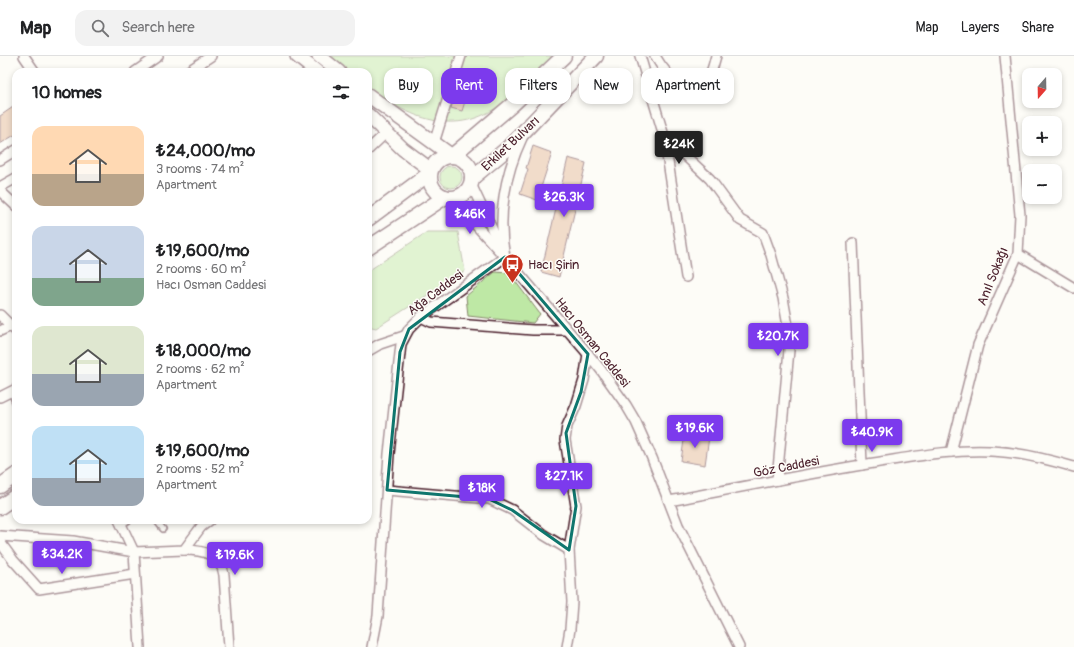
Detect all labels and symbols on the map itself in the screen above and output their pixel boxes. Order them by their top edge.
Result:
north arrow [1022,68,1062,108]
street label: Erkilet Bulvarı [478,113,543,175]
pin: ₺24K [655,131,703,165]
pin: ₺26.3K [531,184,597,218]
pin: ₺46K [446,201,494,235]
street label: Anıl Sokağı [974,245,1012,308]
bus stop icon: Hacı Şirin [500,251,526,284]
place label: Hacı Şirin [528,257,579,273]
street label: Ağa Caddesi [405,267,467,319]
street label: Hacı Osman Caddesi [551,295,633,390]
pin: ₺20.7K [745,323,811,357]
pin: ₺19.6K [662,415,728,449]
pin: ₺40.9K [839,419,905,453]
street label: Göz Caddesi [752,453,821,481]
pin: ₺27.1K [531,463,597,497]
pin: ₺18K [458,475,506,509]
pin: ₺34.2K [29,541,95,575]
pin: ₺19.6K [202,542,268,576]

